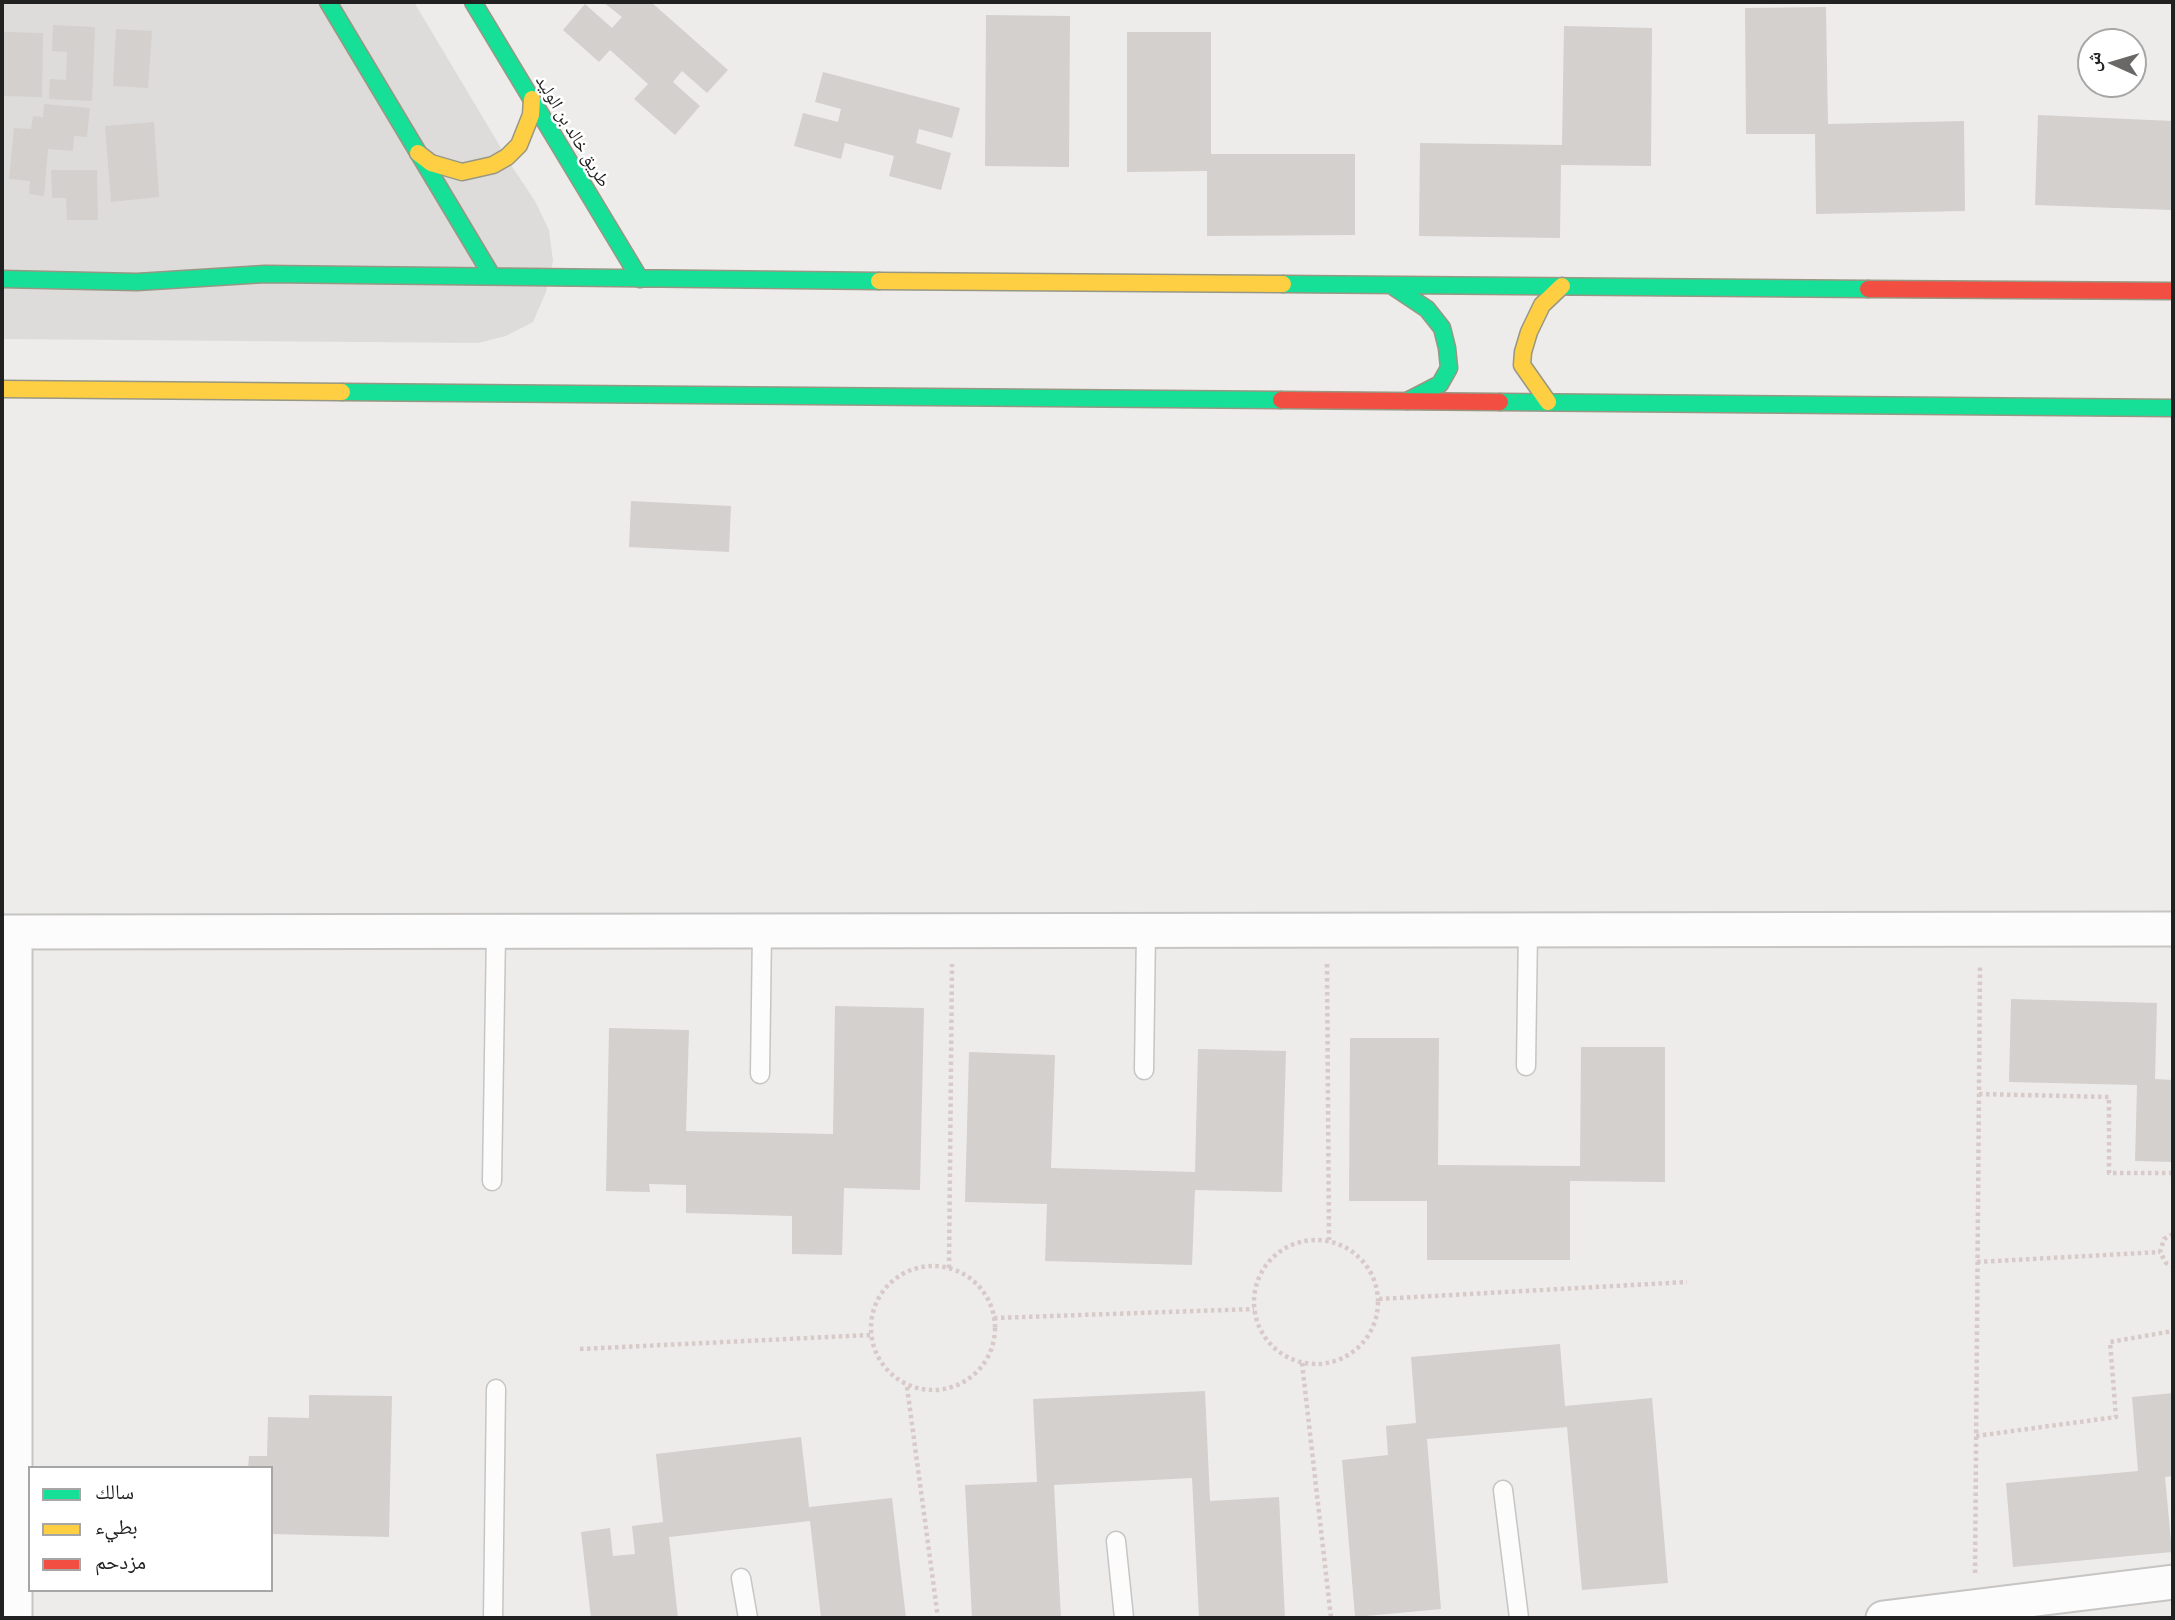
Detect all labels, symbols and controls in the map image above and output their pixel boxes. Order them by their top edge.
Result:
north arrow [2077,28,2147,98]
text: ش [2080,51,2105,73]
street label: طريق خالد بن الوليد [531,71,615,191]
legend [28,1466,273,1592]
text: سالك [95,1478,134,1503]
text: بطيء [95,1513,138,1538]
text: مزدحم [95,1548,146,1573]

